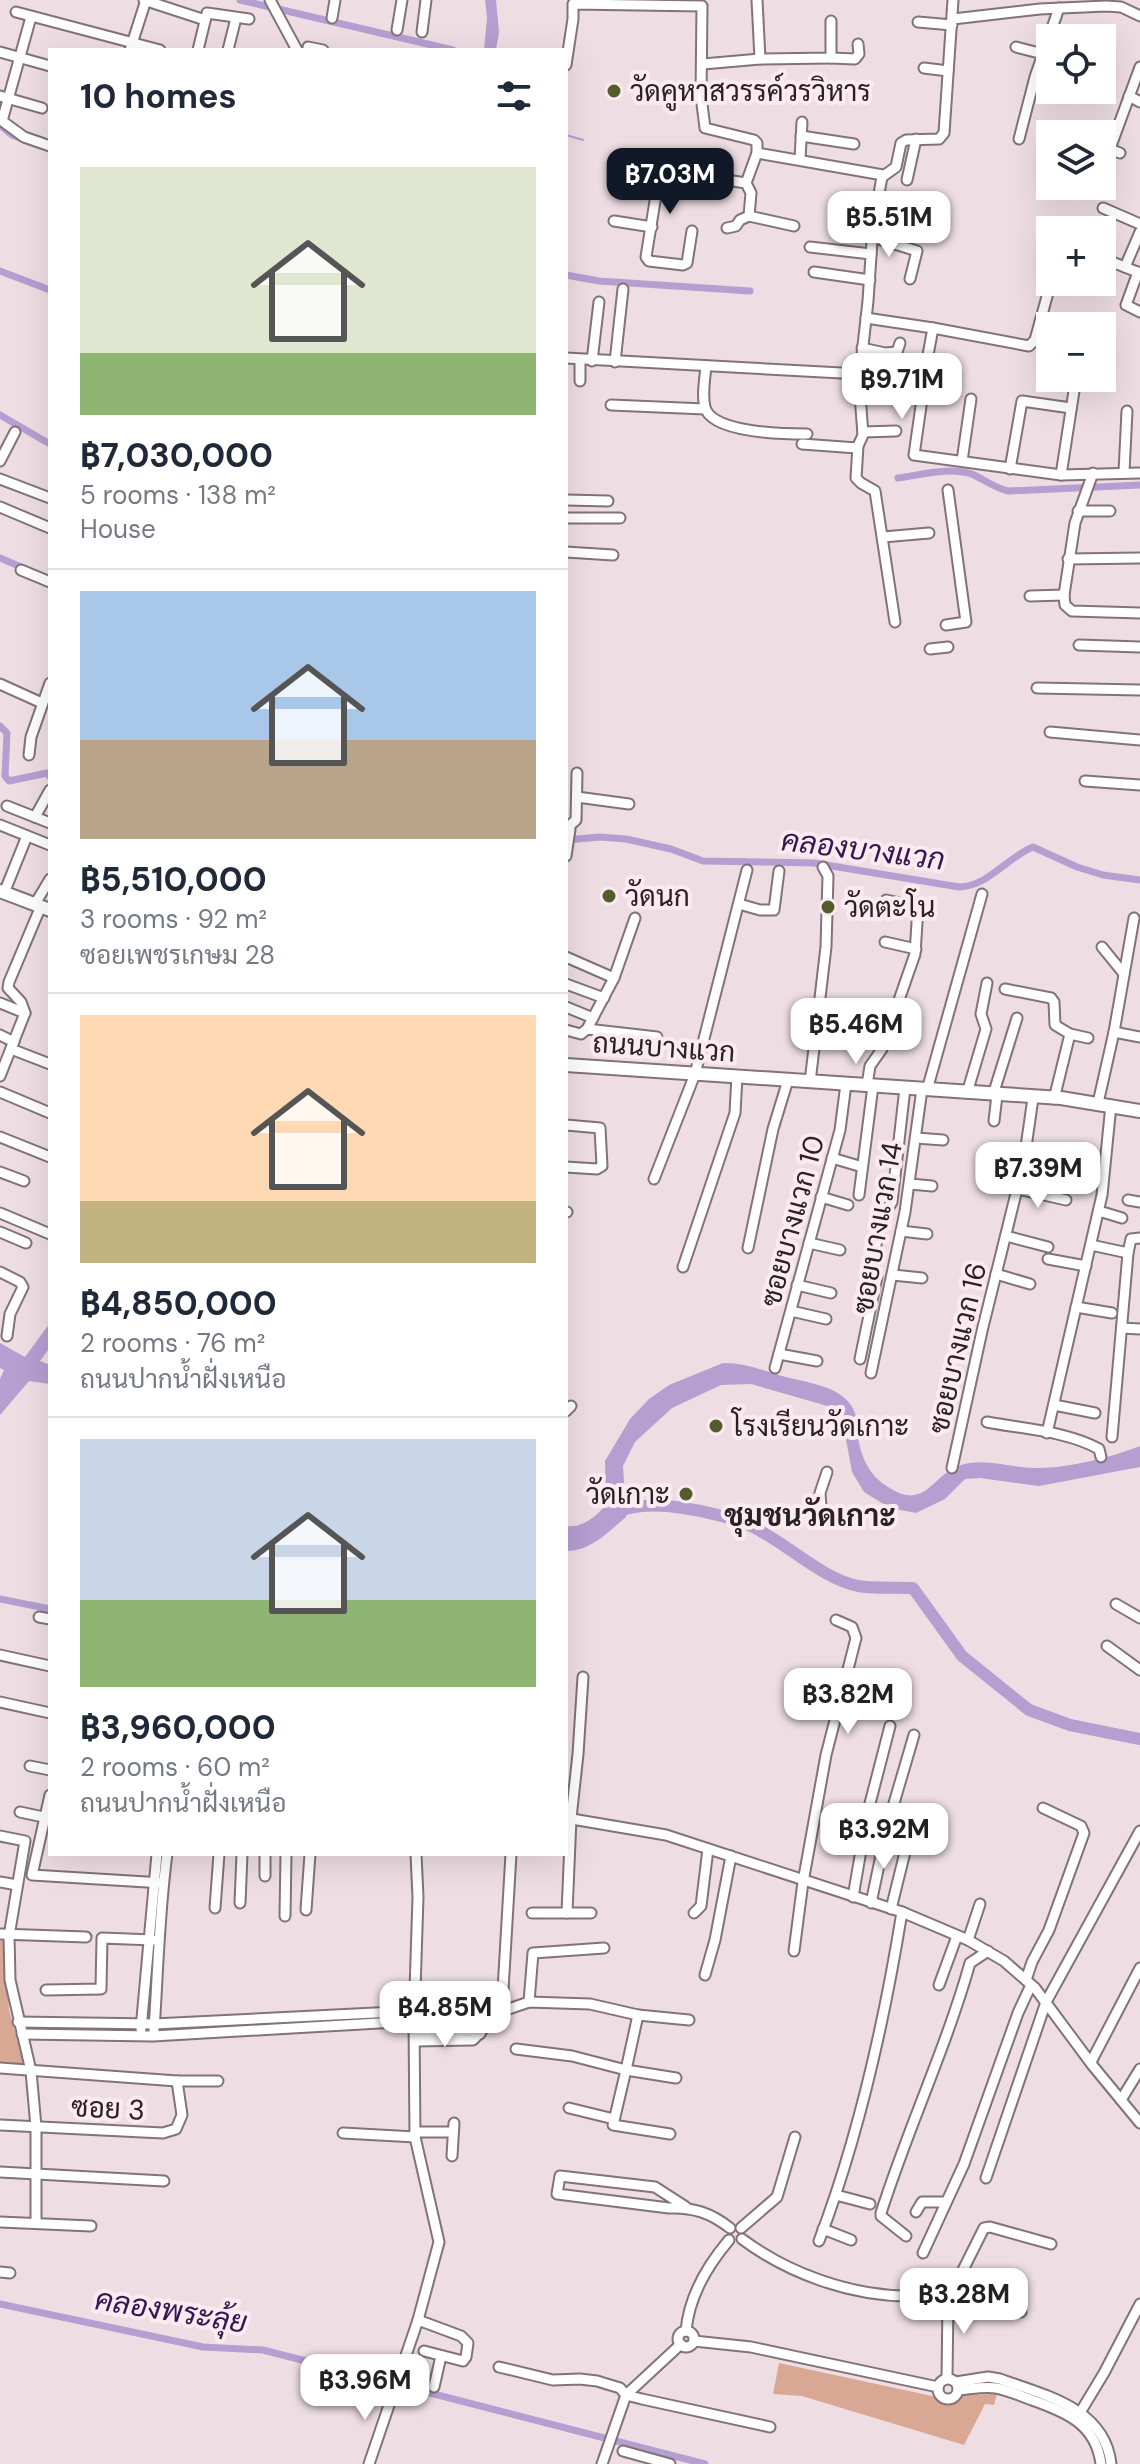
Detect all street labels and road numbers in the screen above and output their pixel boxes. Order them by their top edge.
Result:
street label: ถนนบางแวก [591,1024,737,1071]
street label: ซอยบางแวก 10 [752,1131,833,1311]
street label: ซอยบางแวก 14 [844,1139,911,1317]
street label: ซอยบางแวก 16 [920,1259,995,1437]
street label: ซอย 3 [70,2088,146,2129]

